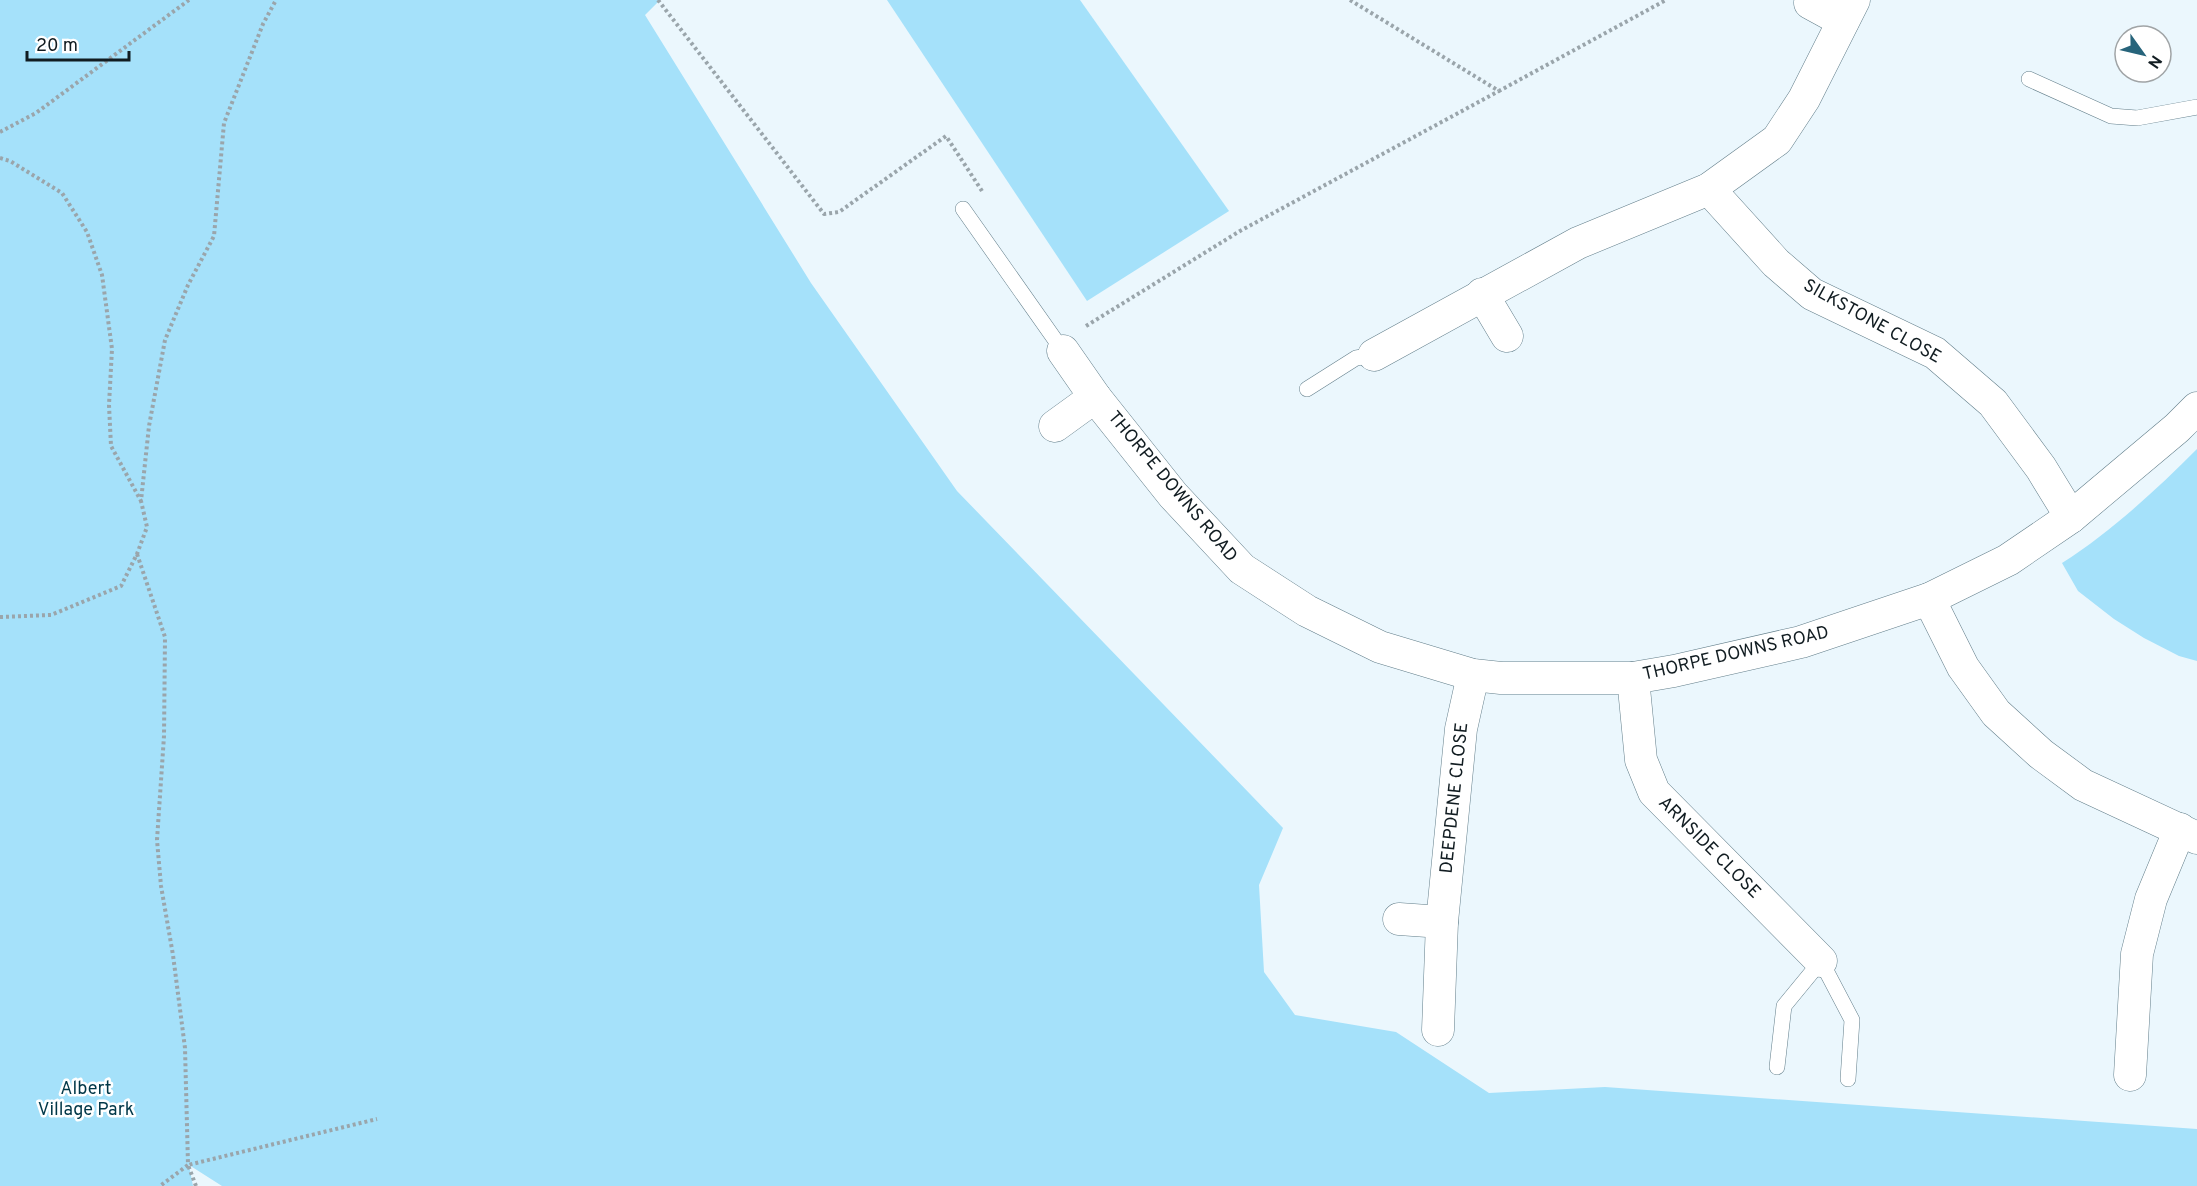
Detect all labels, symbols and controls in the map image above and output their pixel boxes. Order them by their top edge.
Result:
scale bar [27,24,129,62]
north arrow [2113,24,2173,84]
text: 20 m [36,35,78,58]
text: N [2142,51,2165,72]
street label: SILKSTONE CLOSE [1799,275,1945,369]
street label: THORPE DOWNS ROAD [1102,407,1242,567]
street label: THORPE DOWNS ROAD [1641,621,1831,687]
street label: DEEPDENE CLOSE [1436,721,1474,875]
street label: ARNSIDE CLOSE [1653,792,1765,904]
park label: Albert Village Park [38,1078,134,1122]

